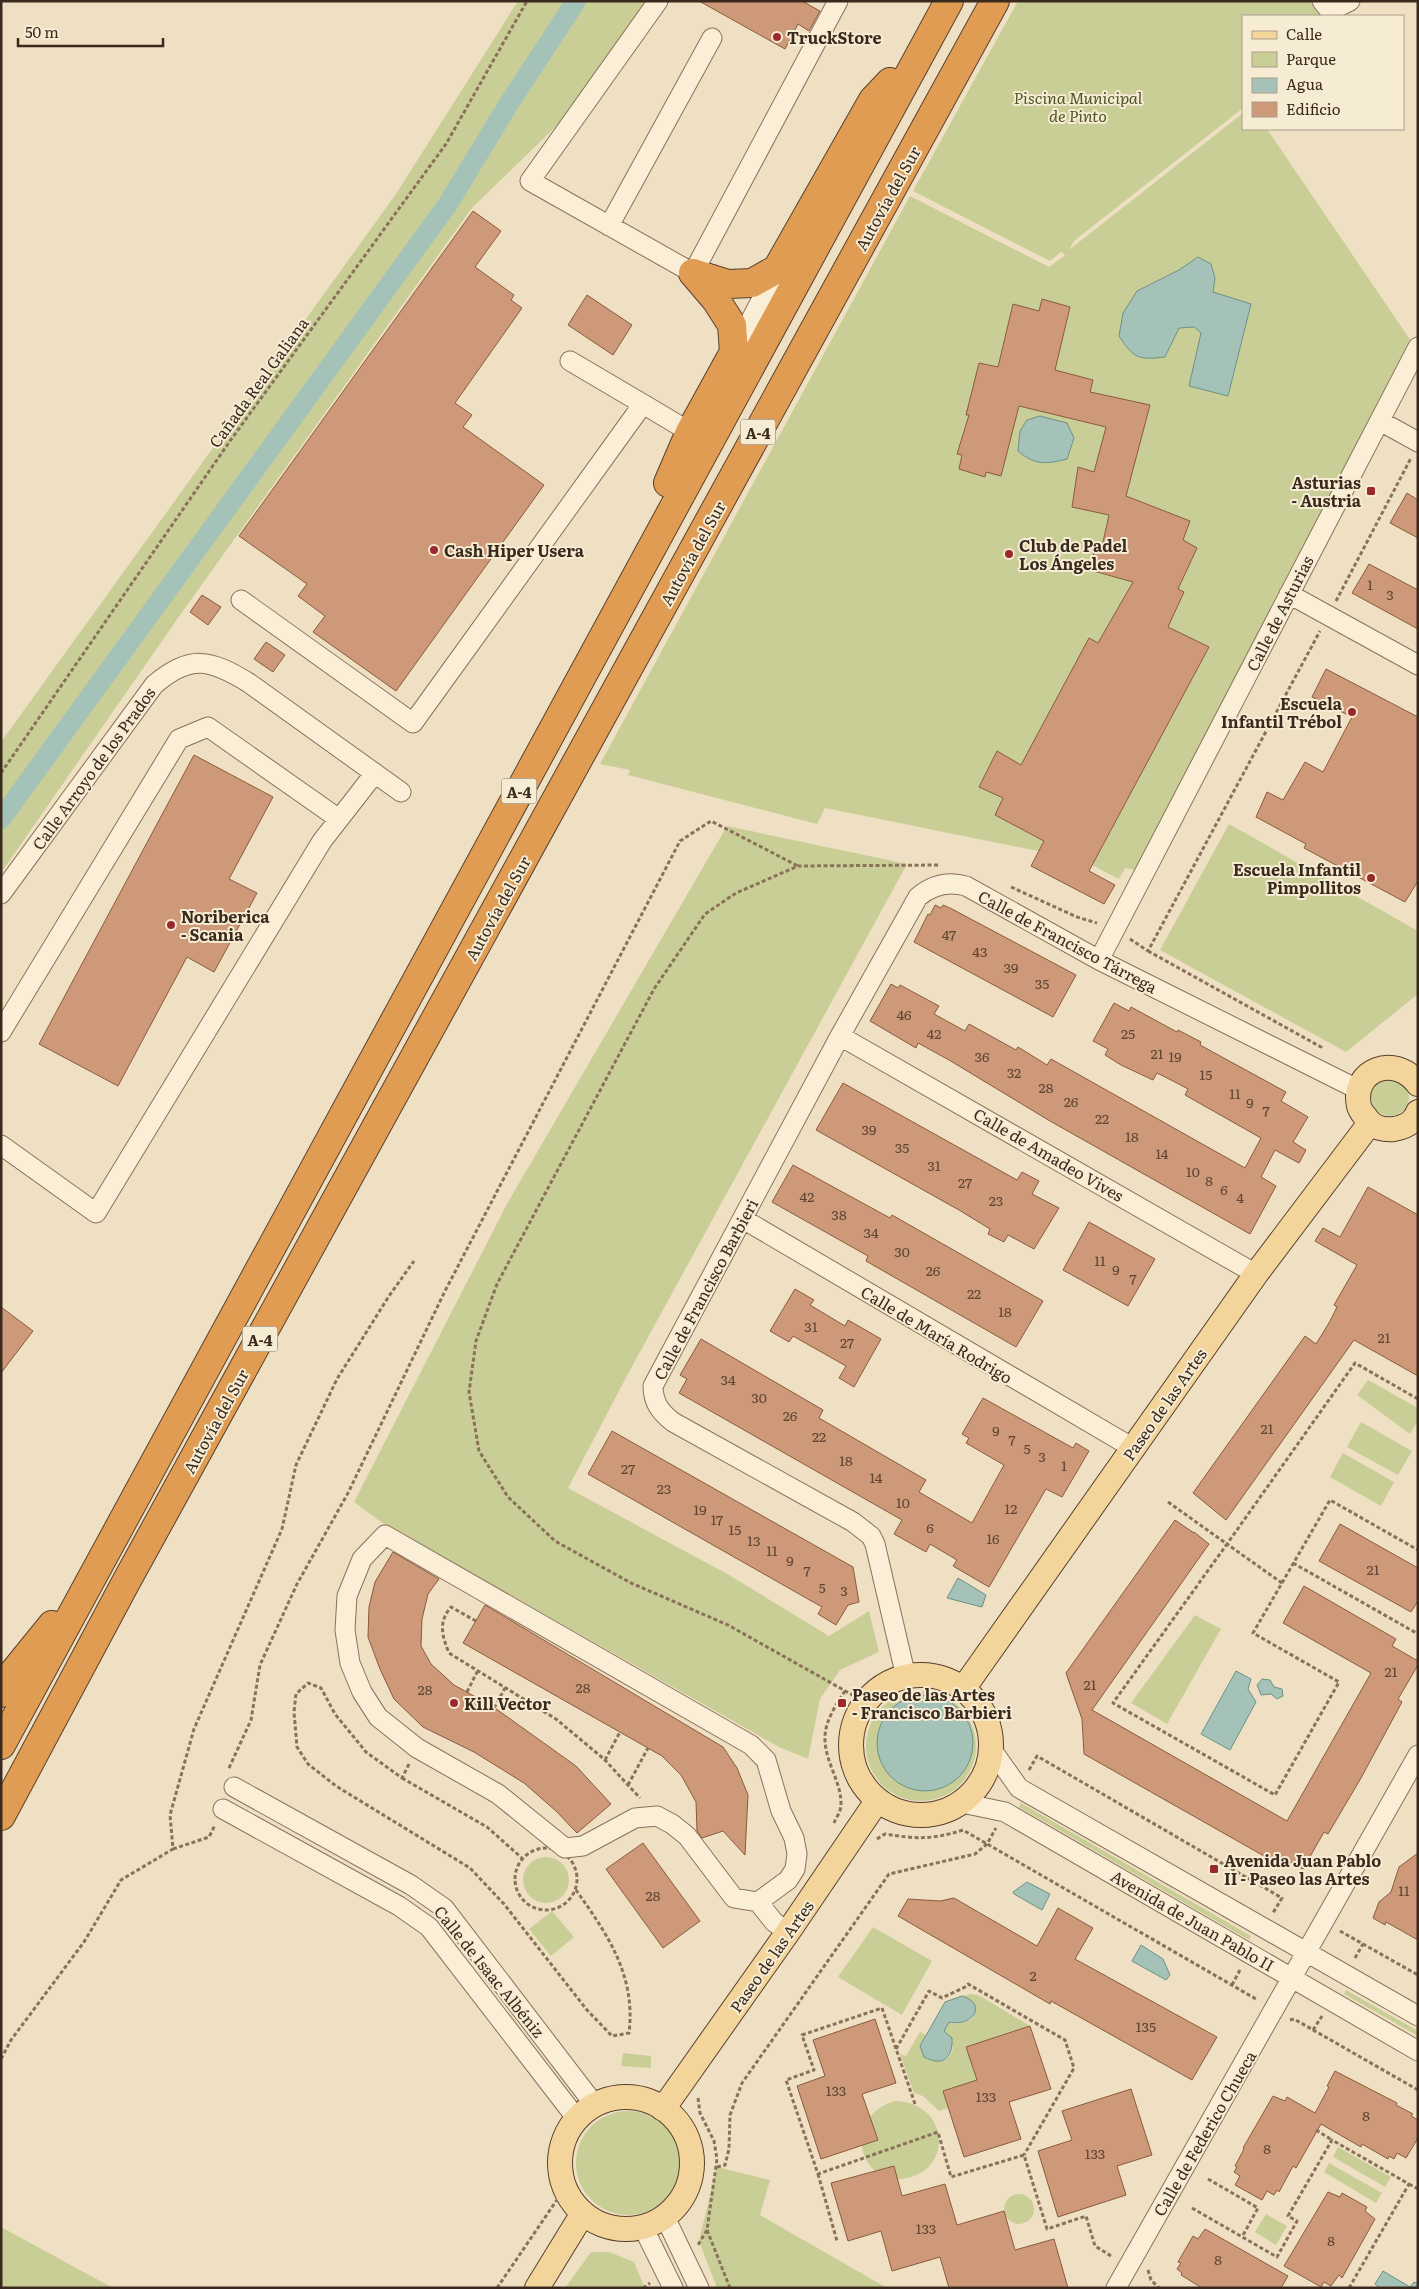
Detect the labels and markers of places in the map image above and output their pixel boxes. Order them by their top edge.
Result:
place label: TruckStore [787,25,882,49]
marker: TruckStore [771,31,783,43]
place label: Asturias - Austria [1292,470,1362,512]
marker: Asturias - Austria [1365,485,1377,497]
place label: Club de Padel Los Ángeles [1019,533,1128,575]
place label: Cash Hiper Usera [444,538,585,562]
marker: Cash Hiper Usera [428,544,440,556]
marker: Club de Padel Los Ángeles [1003,548,1015,560]
place label: Escuela Infantil Trébol [1221,691,1343,733]
marker: Escuela Infantil Trébol [1346,706,1358,718]
place label: Escuela Infantil Pimpollitos [1233,857,1361,899]
marker: Escuela Infantil Pimpollitos [1365,872,1377,884]
place label: Noriberica - Scania [181,904,270,946]
marker: Noriberica - Scania [165,919,177,931]
place label: Paseo de las Artes - Francisco Barbieri [852,1682,1012,1724]
place label: Kill Vector [464,1691,551,1715]
marker: Kill Vector [448,1697,460,1709]
marker: Paseo de las Artes - Francisco Barbieri [836,1697,848,1709]
place label: Avenida Juan Pablo II - Paseo las Artes [1224,1848,1381,1890]
marker: Avenida Juan Pablo II - Paseo las Artes [1208,1863,1220,1875]

